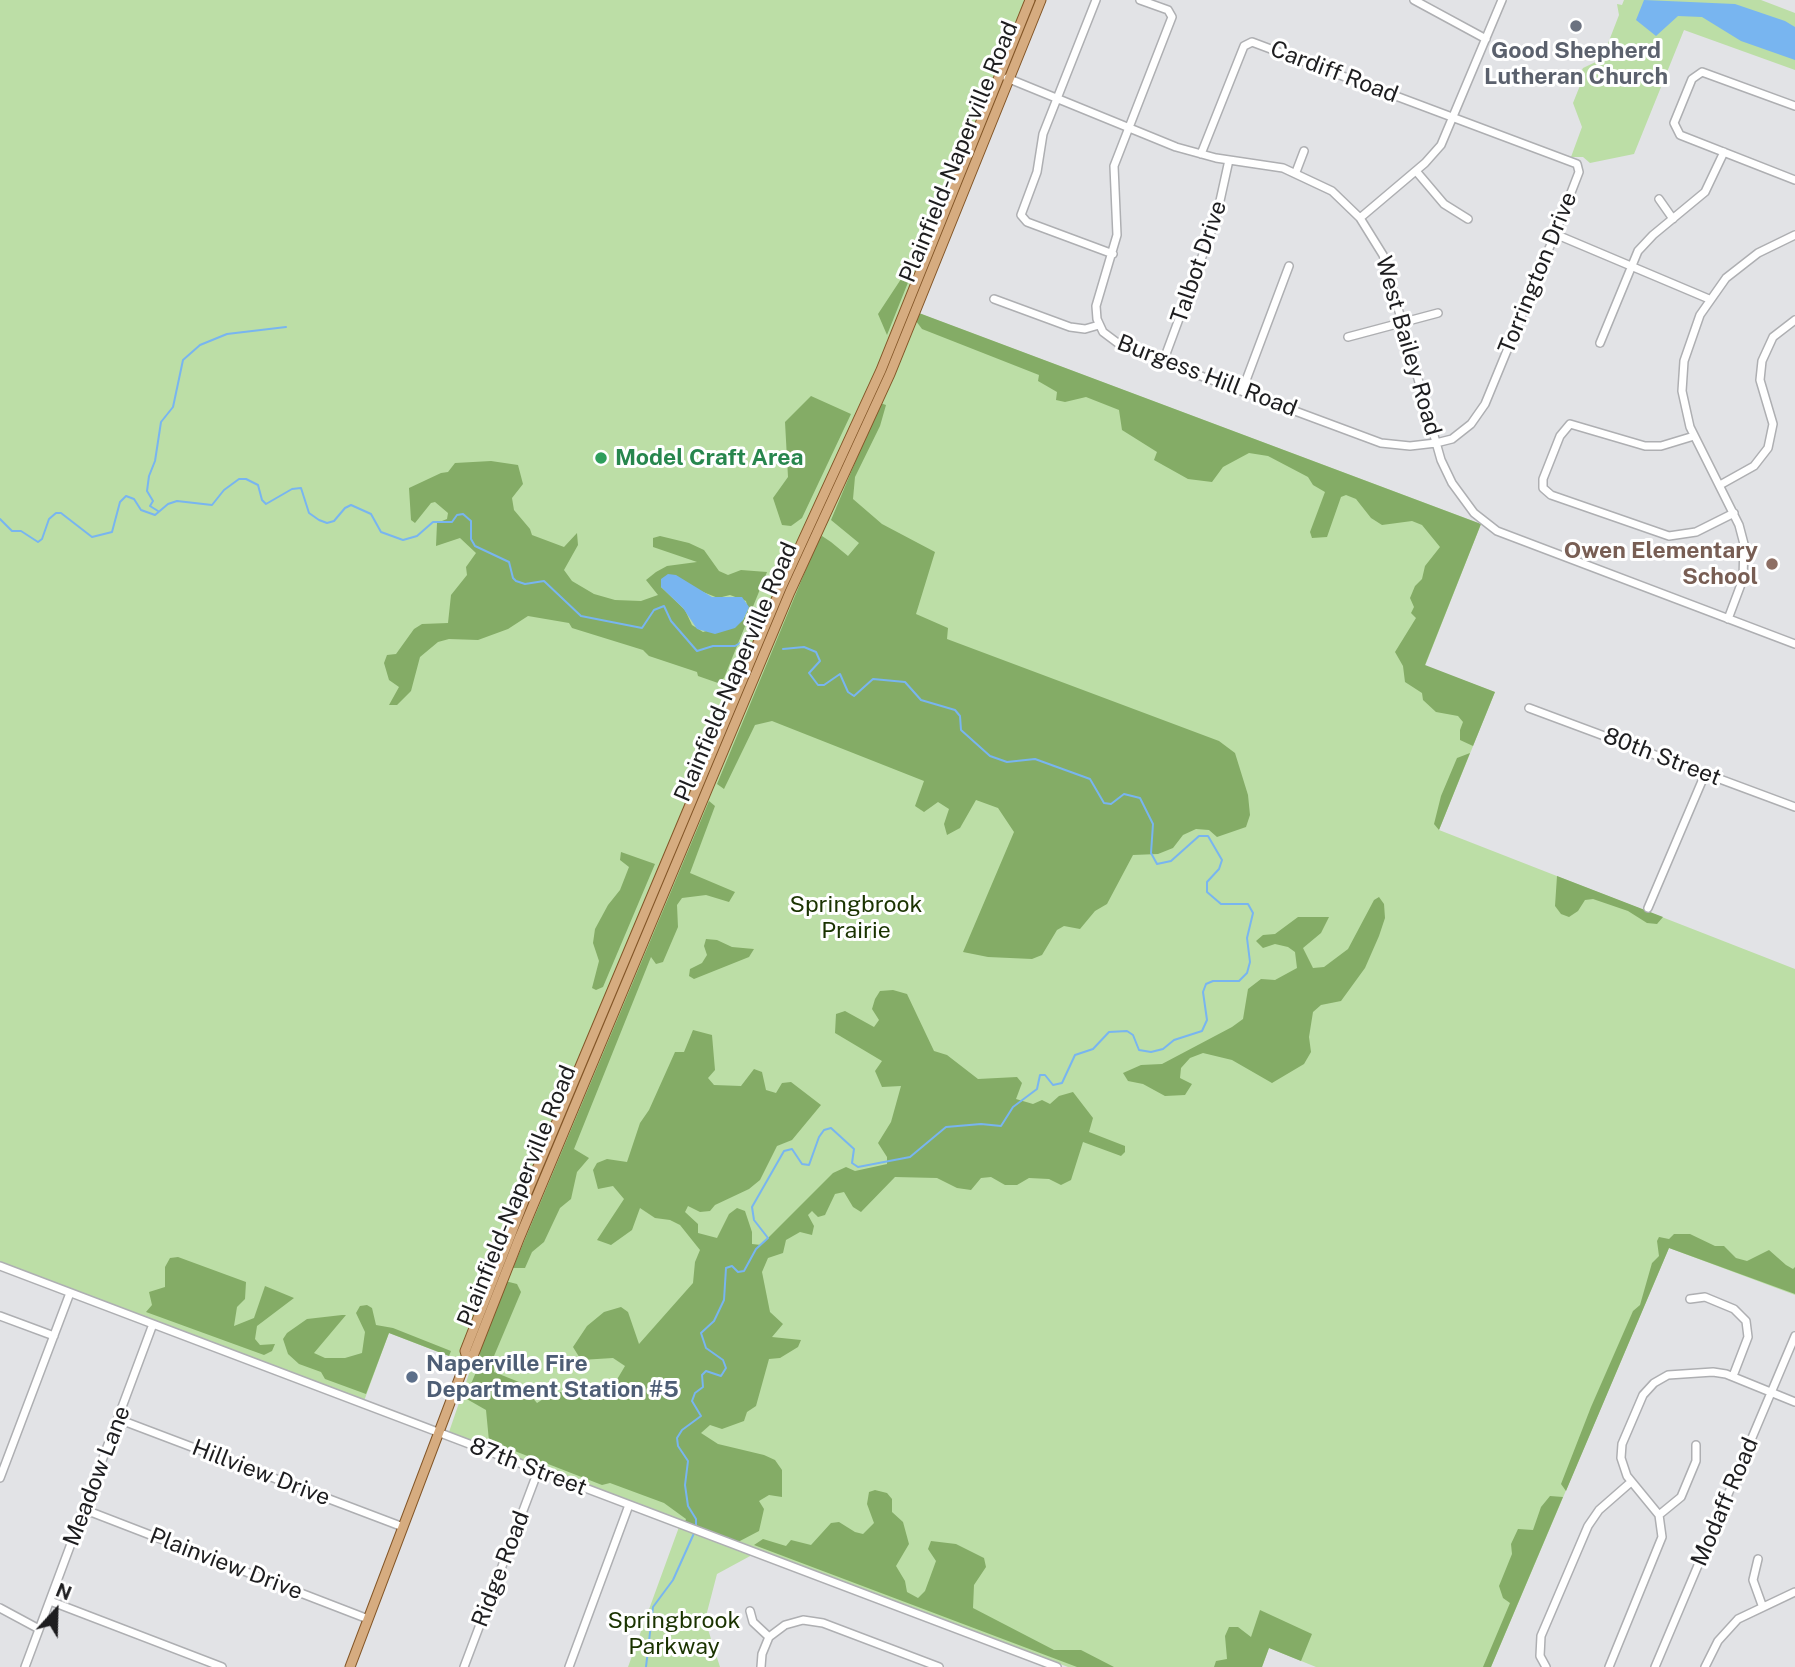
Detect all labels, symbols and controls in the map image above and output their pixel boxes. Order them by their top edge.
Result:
street label: Plainfield-Naperville Road [894,17,1024,287]
marker: Good Shepherd Lutheran Church [1568,18,1584,34]
street label: Cardiff Road [1266,35,1402,109]
place label: Good Shepherd Lutheran Church [1484,37,1668,91]
street label: Torrington Drive [1493,188,1583,358]
street label: Talbot Drive [1165,197,1233,327]
street label: West Bailey Road [1369,253,1447,439]
street label: Burgess Hill Road [1113,329,1301,423]
place label: Model Craft Area [615,444,804,472]
marker: Model Craft Area [593,450,609,466]
place label: Owen Elementary School [1564,537,1758,591]
street label: Plainfield-Naperville Road [669,538,803,806]
marker: Owen Elementary School [1764,556,1780,572]
street label: 80th Street [1599,722,1725,792]
park label: Springbrook Prairie [790,891,922,945]
street label: Plainfield-Naperville Road [452,1061,582,1331]
place label: Naperville Fire Department Station #5 [426,1350,679,1404]
marker: Naperville Fire Department Station #5 [404,1369,420,1385]
street label: Meadow Lane [58,1402,136,1550]
street label: 87th Street [466,1432,590,1502]
street label: Hillview Drive [188,1434,334,1512]
street label: Modaff Road [1686,1434,1764,1570]
street label: Ridge Road [466,1507,536,1631]
street label: Plainview Drive [146,1522,306,1606]
north arrow [21,1576,91,1646]
text: N [53,1579,75,1605]
park label: Springbrook Parkway [608,1607,740,1661]

